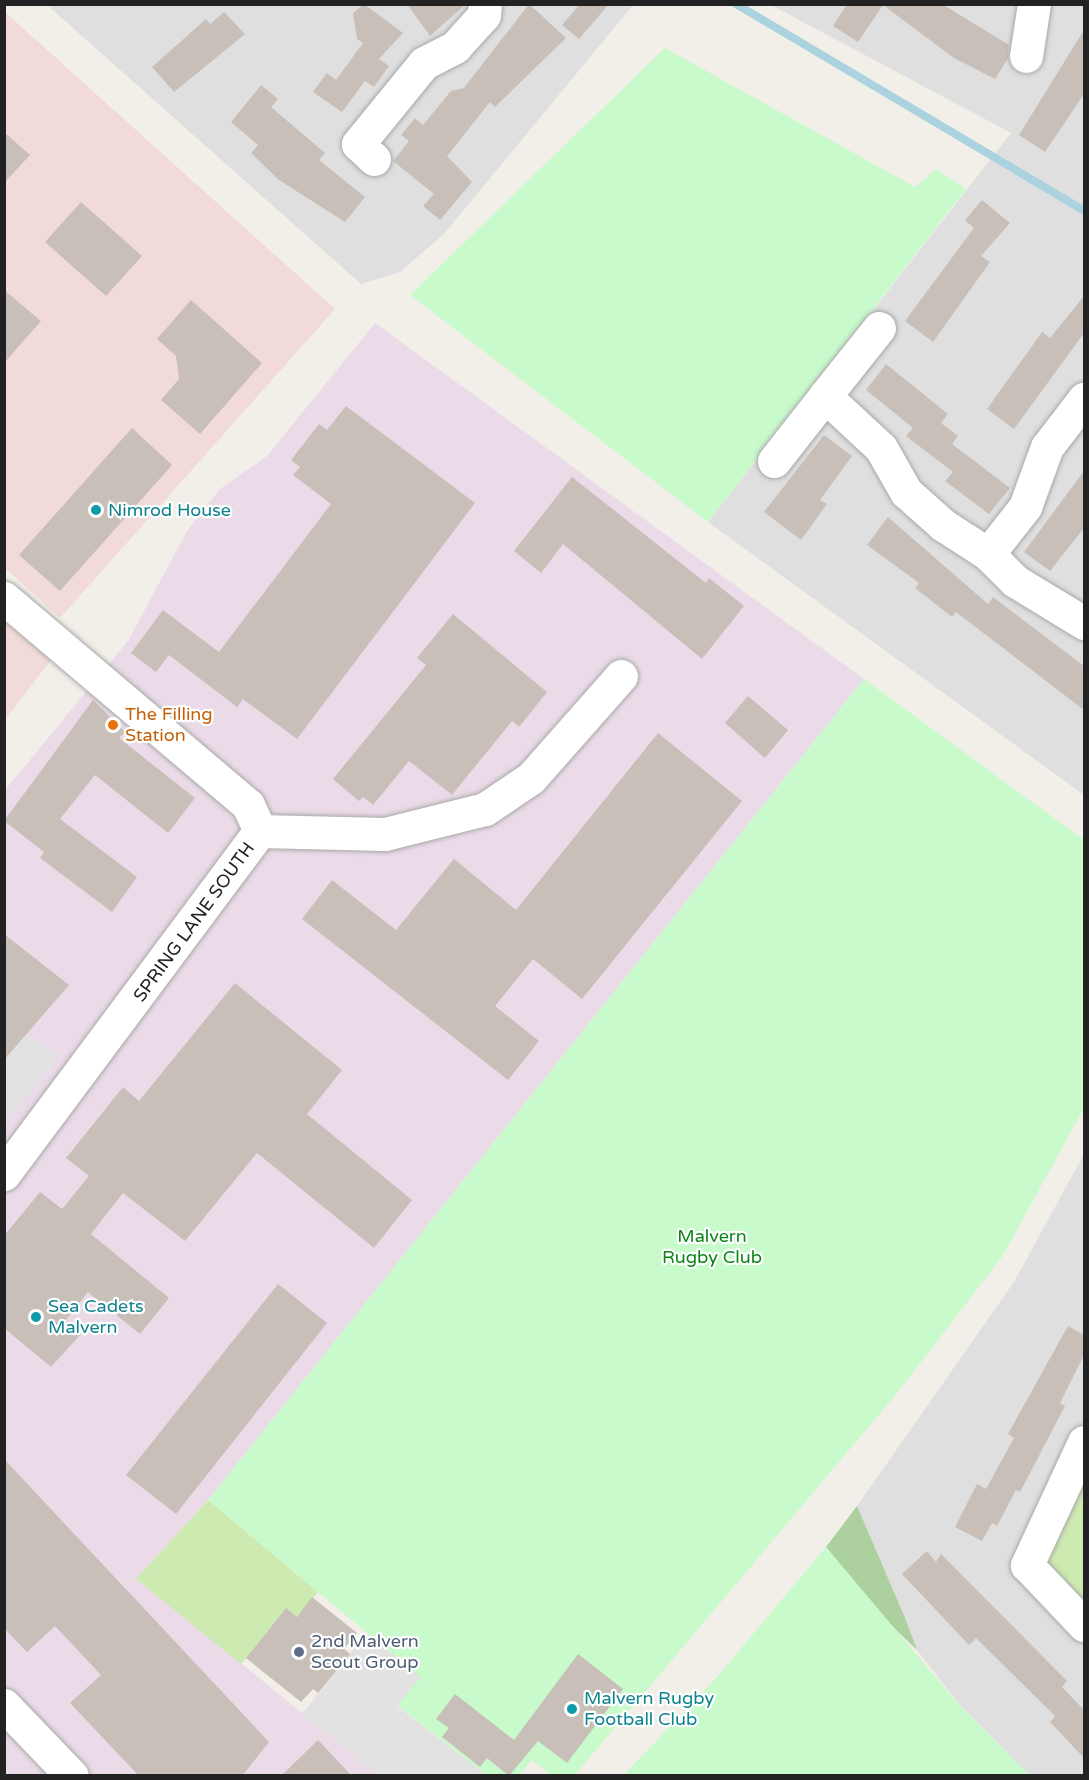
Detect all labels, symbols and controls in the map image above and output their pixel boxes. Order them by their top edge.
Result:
place label: Nimrod House [108,499,231,521]
marker: Nimrod House [89,503,103,517]
place label: The Filling Station [125,704,213,746]
marker: The Filling Station [106,718,120,732]
street label: SPRING LANE SOUTH [129,838,259,1006]
park label: Malvern Rugby Club [662,1226,762,1268]
place label: Sea Cadets Malvern [48,1296,144,1338]
marker: Sea Cadets Malvern [29,1310,43,1324]
place label: 2nd Malvern Scout Group [311,1631,419,1674]
marker: 2nd Malvern Scout Group [292,1645,306,1659]
place label: Malvern Rugby Football Club [584,1688,714,1730]
marker: Malvern Rugby Football Club [565,1702,579,1716]

